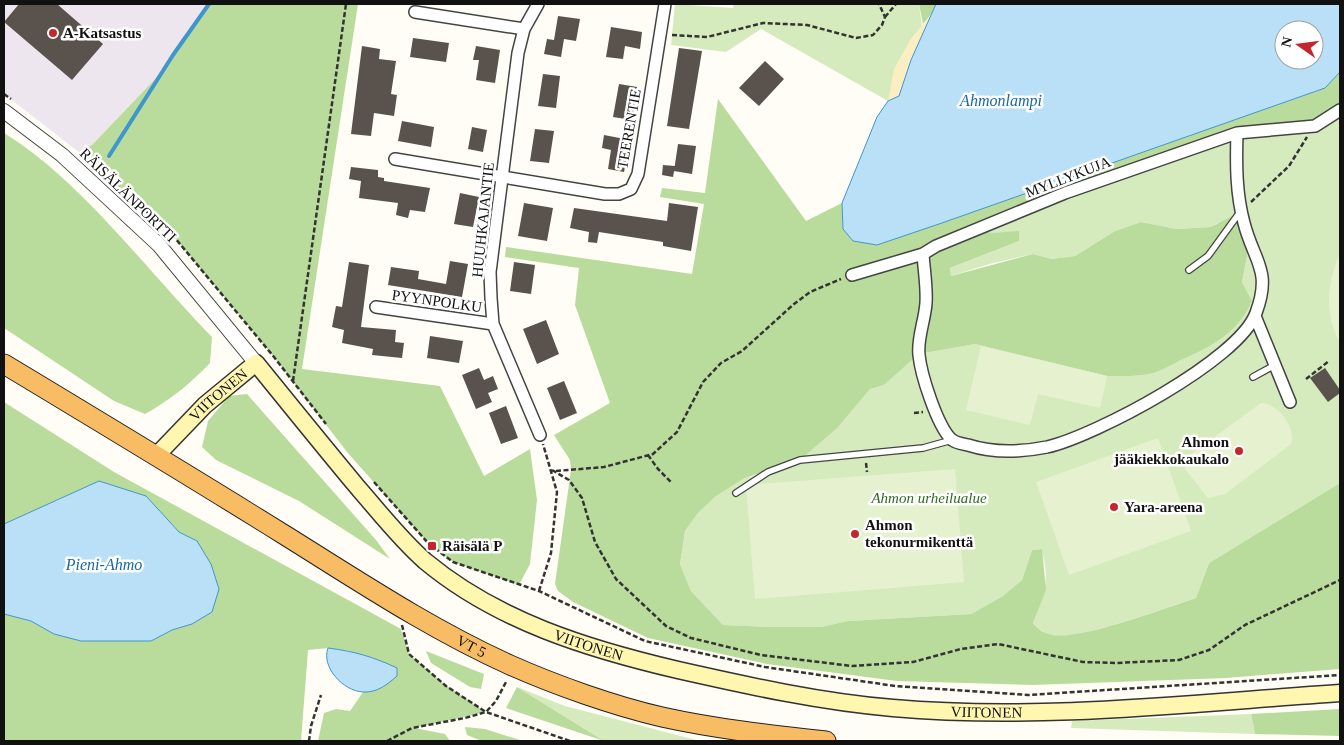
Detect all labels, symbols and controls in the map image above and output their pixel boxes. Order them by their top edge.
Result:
north arrow [1274,20,1324,70]
place label: A-Katsastus [63,25,142,41]
marker: A-Katsastus [47,27,59,39]
text: N [1278,35,1295,49]
street label: TEERENTIE [614,88,644,170]
water label: Ahmonlampi [959,92,1042,110]
street label: RÄISÄLÄNPORTTI [77,145,179,245]
street label: MYLLYKUJA [1023,153,1113,201]
street label: HUUHKAJANTIE [469,162,497,278]
street label: PYYNPOLKU [391,287,483,315]
street label: VIITONEN [186,365,251,424]
place label: Ahmon jääkiekkokaukalo [1113,434,1230,467]
marker: Ahmon jääkiekkokaukalo [1233,445,1245,457]
park label: Ahmon urheilualue [870,490,987,506]
place label: Yara-areena [1124,499,1203,515]
marker: Yara-areena [1108,501,1120,513]
place label: Ahmon tekonurmikenttä [865,517,974,550]
marker: Ahmon tekonurmikenttä [849,528,861,540]
place label: Räisälä P [442,538,502,554]
marker: Räisälä P [426,540,438,552]
water label: Pieni-Ahmo [65,556,142,573]
street label: VIITONEN [552,626,625,664]
street label: VT 5 [454,632,489,660]
street label: VIITONEN [950,704,1022,721]

